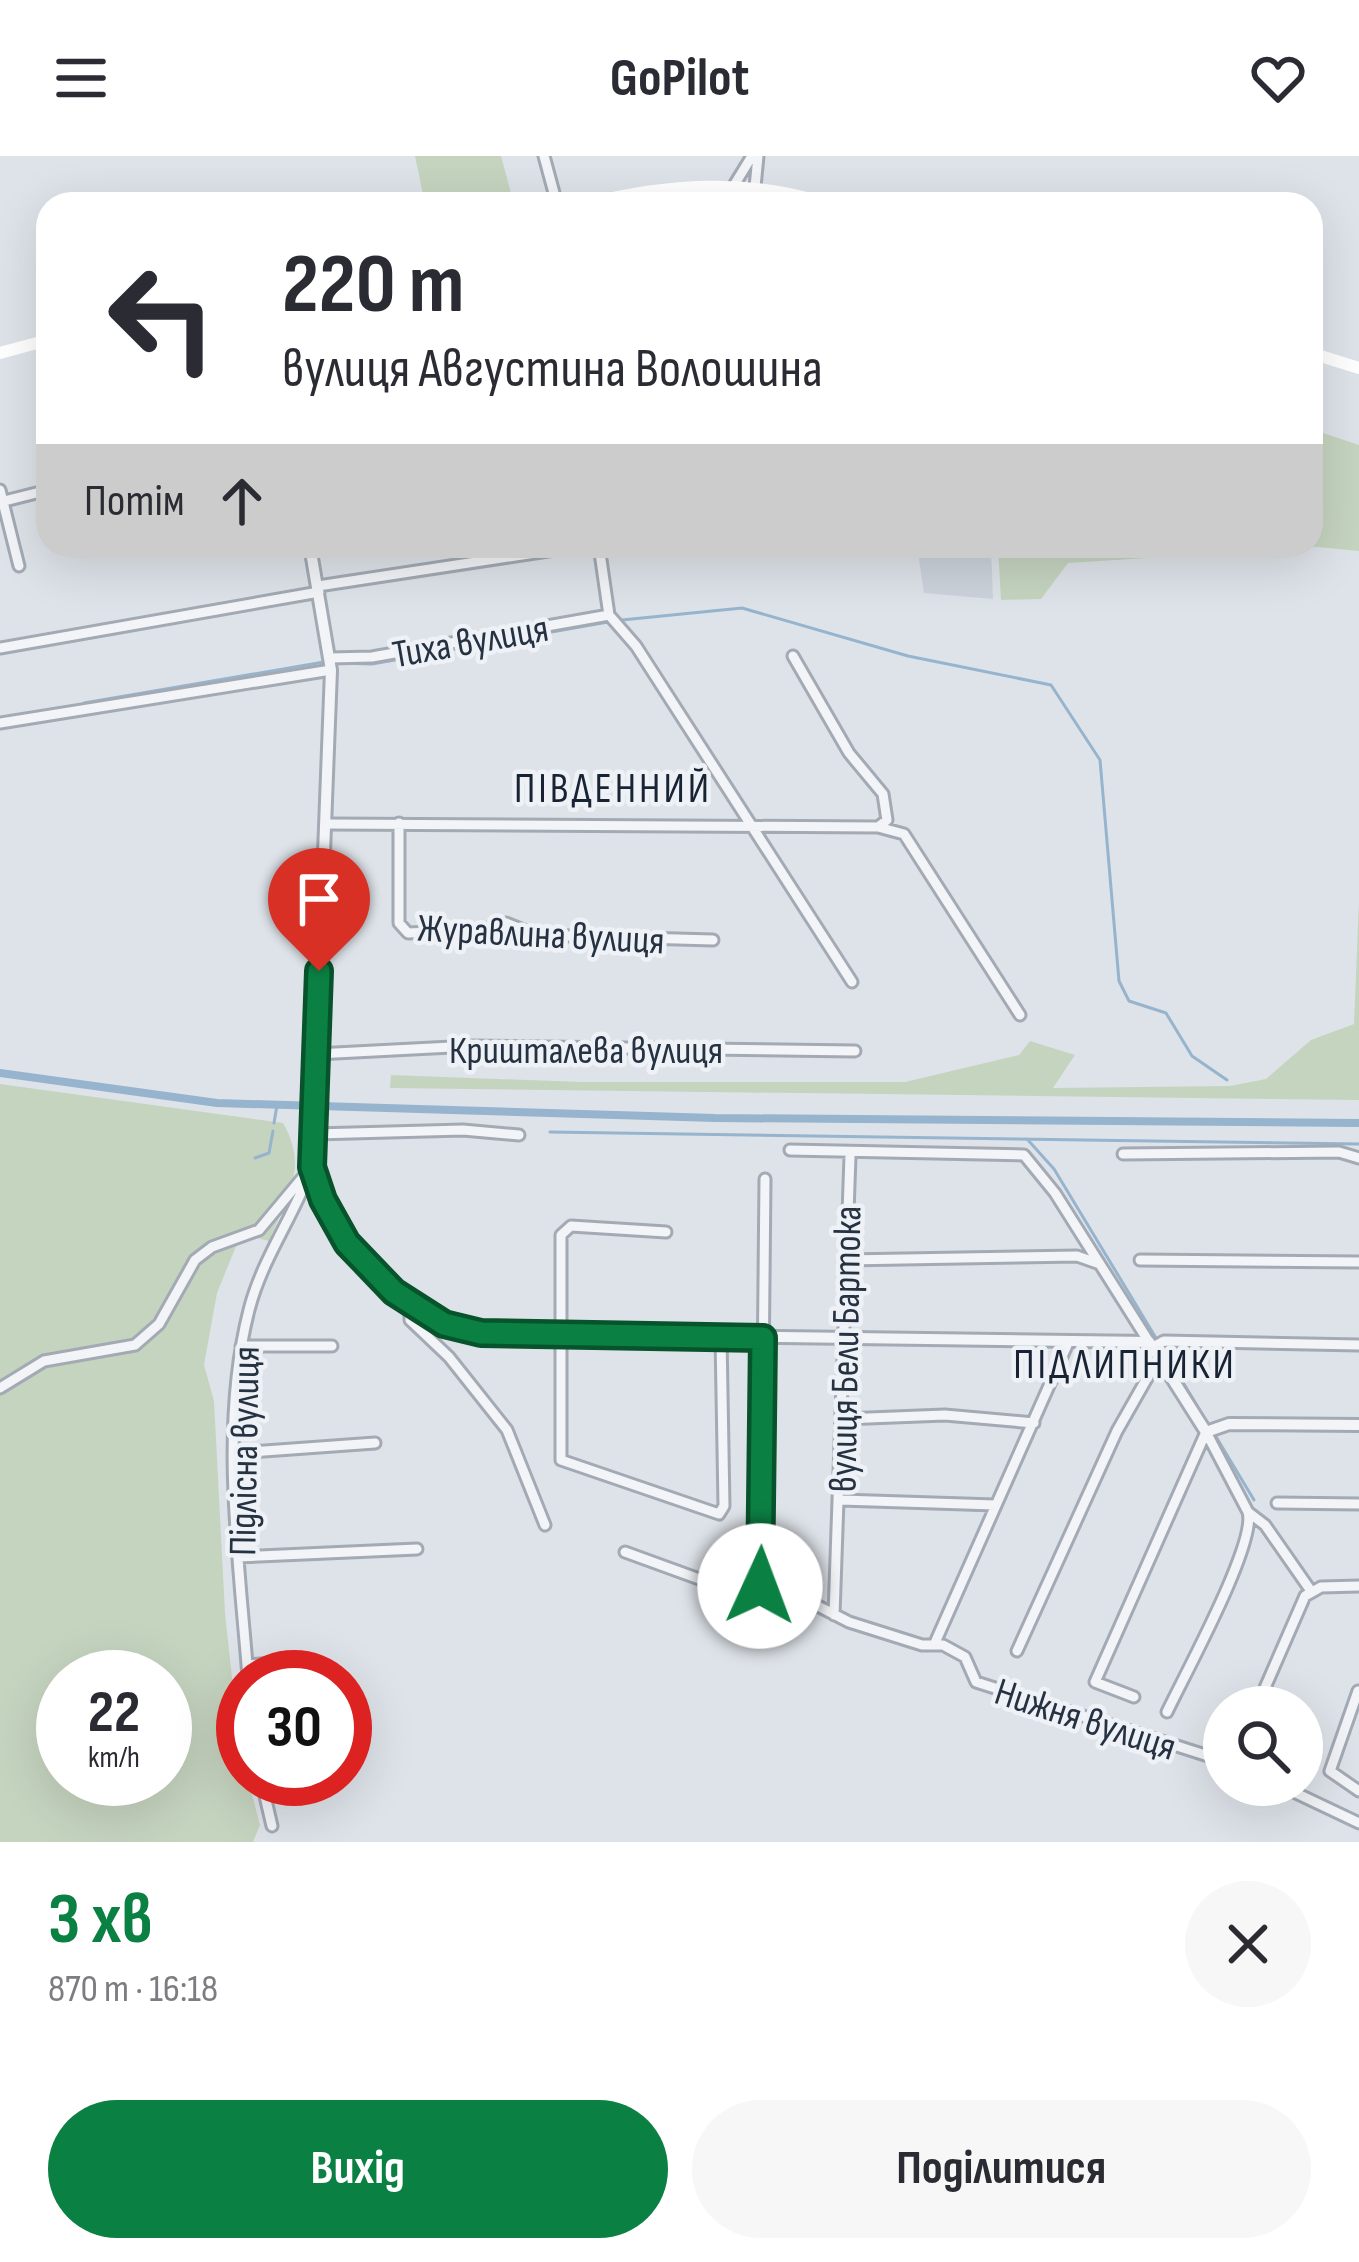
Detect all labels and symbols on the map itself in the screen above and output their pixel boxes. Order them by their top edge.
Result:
street label: Тиха вулиця [389,606,552,679]
district label: ПІВДЕННИЙ [514,764,712,815]
pin [268,848,370,971]
street label: Журавлина вулиця [416,906,666,965]
street label: Кришталева вулиця [449,1028,723,1075]
street label: вулиця Бели Бартока [821,1205,872,1493]
district label: ПІДЛИПНИКИ [1013,1340,1237,1391]
street label: Підлісна вулиця [220,1346,271,1556]
position arrow [697,1523,823,1649]
speed limit sign: 30 [216,1650,372,1806]
street label: Нижня вулиця [989,1669,1182,1772]

